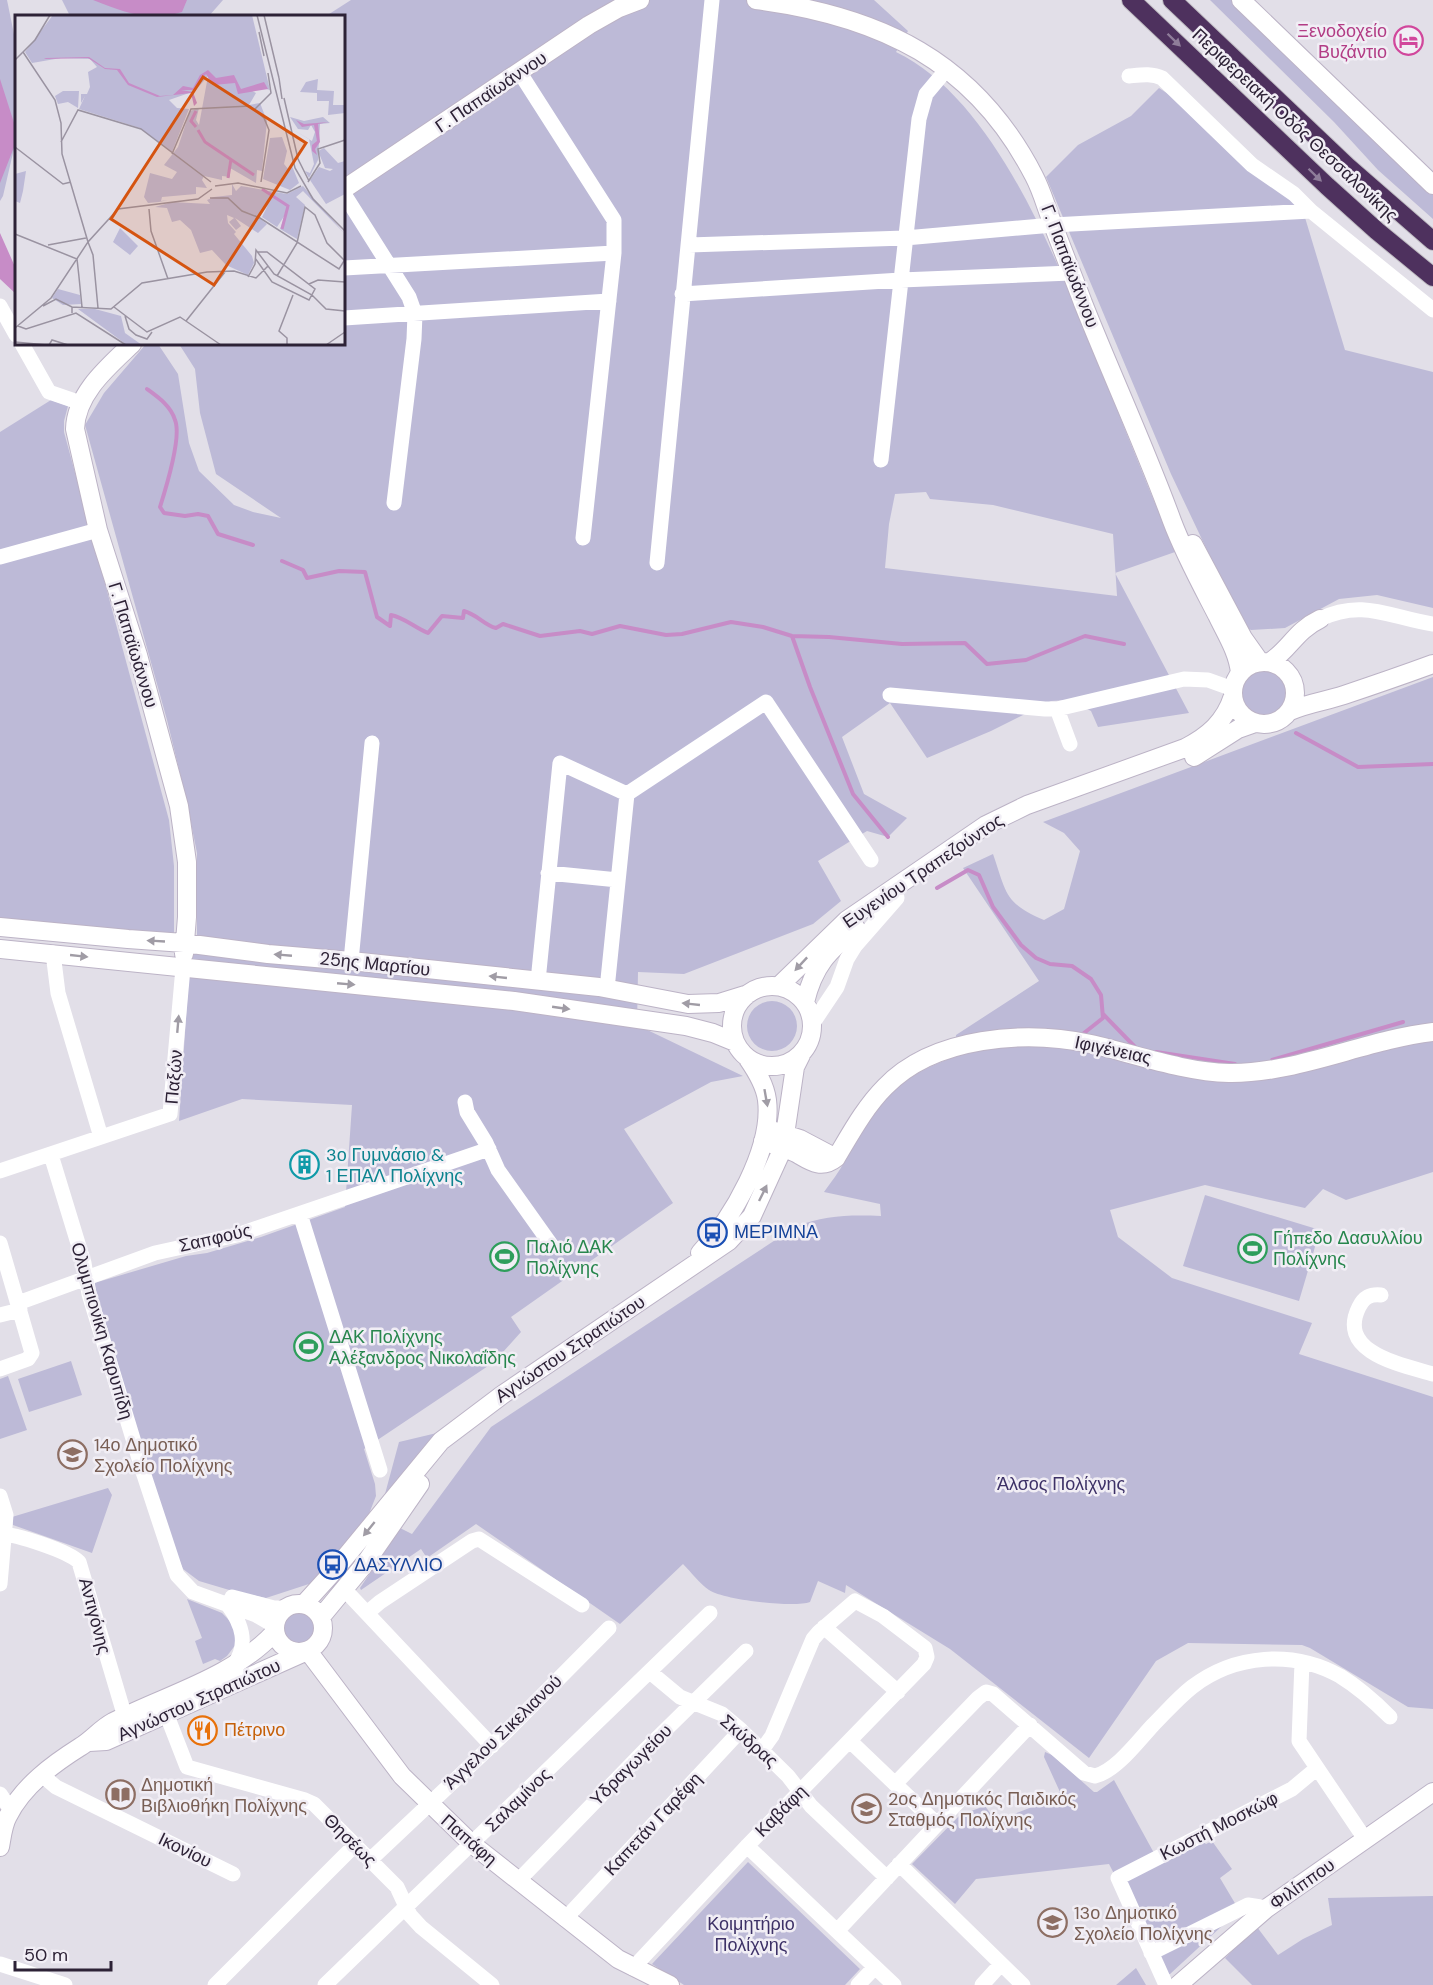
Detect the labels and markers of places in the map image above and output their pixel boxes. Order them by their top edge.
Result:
place label: Ξενοδοχείο Βυζάντιο [1297,19,1387,64]
hotel icon: Ξενοδοχείο Βυζάντιο [1392,25,1424,57]
place label: 3ο Γυμνάσιο & 1 ΕΠΑΛ Πολίχνης [326,1143,463,1188]
building icon: 3ο Γυμνάσιο & 1 ΕΠΑΛ Πολίχνης [289,1149,321,1181]
bus stop icon: ΜΕΡΙΜΝΑ [697,1216,729,1248]
place label: ΜΕΡΙΜΝΑ [734,1220,818,1244]
place label: Γήπεδο Δασυλλίου Πολίχνης [1273,1226,1423,1271]
sports icon: Γήπεδο Δασυλλίου Πολίχνης [1236,1232,1268,1264]
place label: Παλιό ΔΑΚ Πολίχνης [526,1235,613,1280]
sports icon: Παλιό ΔΑΚ Πολίχνης [489,1241,521,1273]
place label: ΔΑΚ Πολίχνης Αλέξανδρος Νικολαΐδης [329,1325,516,1370]
sports icon: ΔΑΚ Πολίχνης Αλέξανδρος Νικολαΐδης [292,1331,324,1363]
place label: 14ο Δημοτικό Σχολείο Πολίχνης [94,1433,233,1478]
school or university icon: 14ο Δημοτικό Σχολείο Πολίχνης [57,1439,89,1471]
bus stop icon: ΔΑΣΥΛΛΙΟ [317,1549,349,1581]
place label: ΔΑΣΥΛΛΙΟ [354,1553,443,1577]
restaurant icon: Πέτρινο [187,1714,219,1746]
place label: Πέτρινο [224,1718,285,1742]
place label: Δημοτική Βιβλιοθήκη Πολίχνης [141,1773,307,1818]
library icon: Δημοτική Βιβλιοθήκη Πολίχνης [104,1779,136,1811]
place label: 2ος Δημοτικός Παιδικός Σταθμός Πολίχνης [888,1787,1077,1832]
school or university icon: 2ος Δημοτικός Παιδικός Σταθμός Πολίχνης [851,1793,883,1825]
place label: 13ο Δημοτικό Σχολείο Πολίχνης [1074,1901,1213,1946]
school or university icon: 13ο Δημοτικό Σχολείο Πολίχνης [1037,1907,1069,1939]

